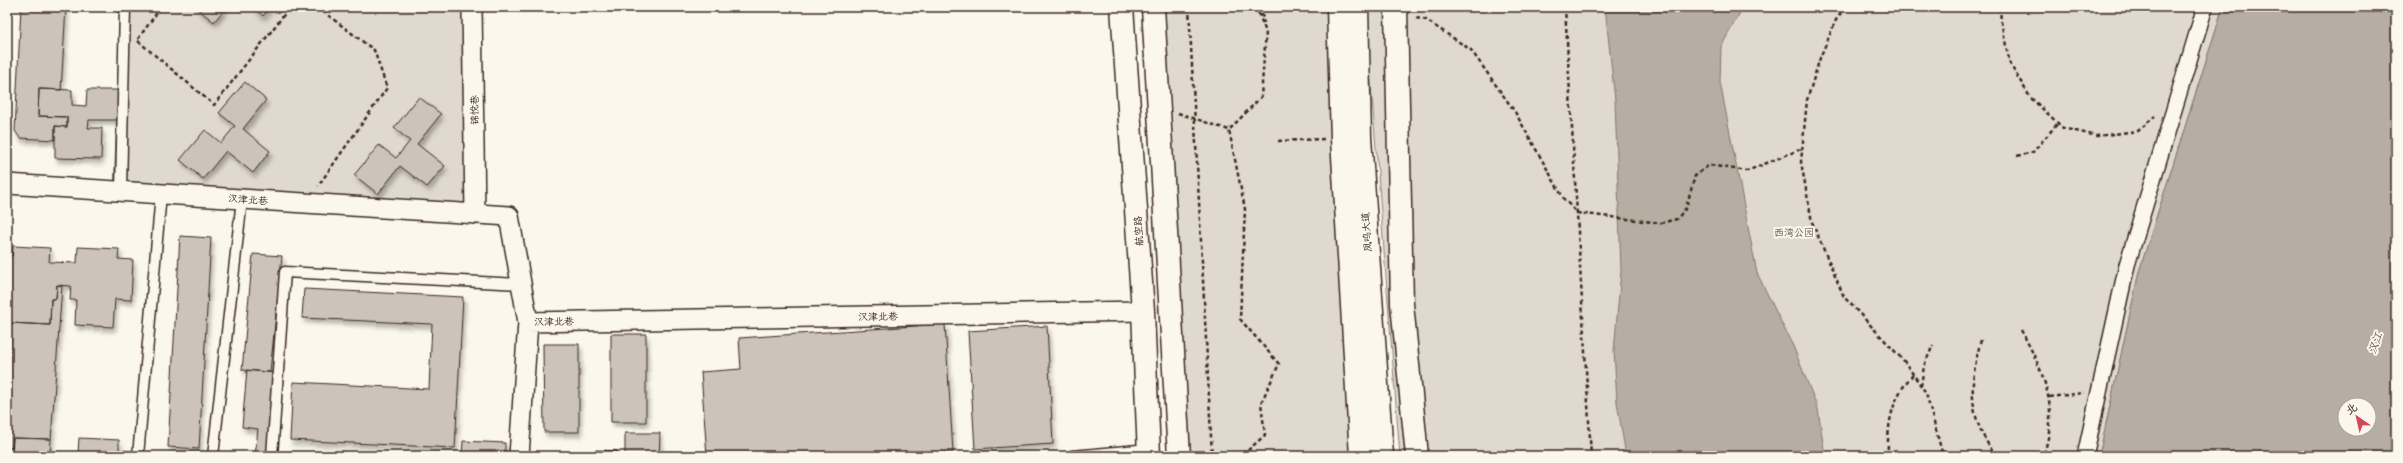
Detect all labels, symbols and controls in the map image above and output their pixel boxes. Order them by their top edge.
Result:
street label: 锦悦巷 [469,94,481,125]
street label: 汉津北巷 [228,193,269,207]
street label: 凤鸣大道 [1360,212,1374,252]
street label: 航空路 [1132,216,1146,246]
park label: 西湾公园 [1774,227,1814,239]
street label: 汉津北巷 [858,311,899,323]
street label: 汉津北巷 [534,316,575,328]
water label: 汉江 [2366,330,2386,356]
north arrow [2337,397,2377,437]
text: 北 [2343,401,2360,418]

